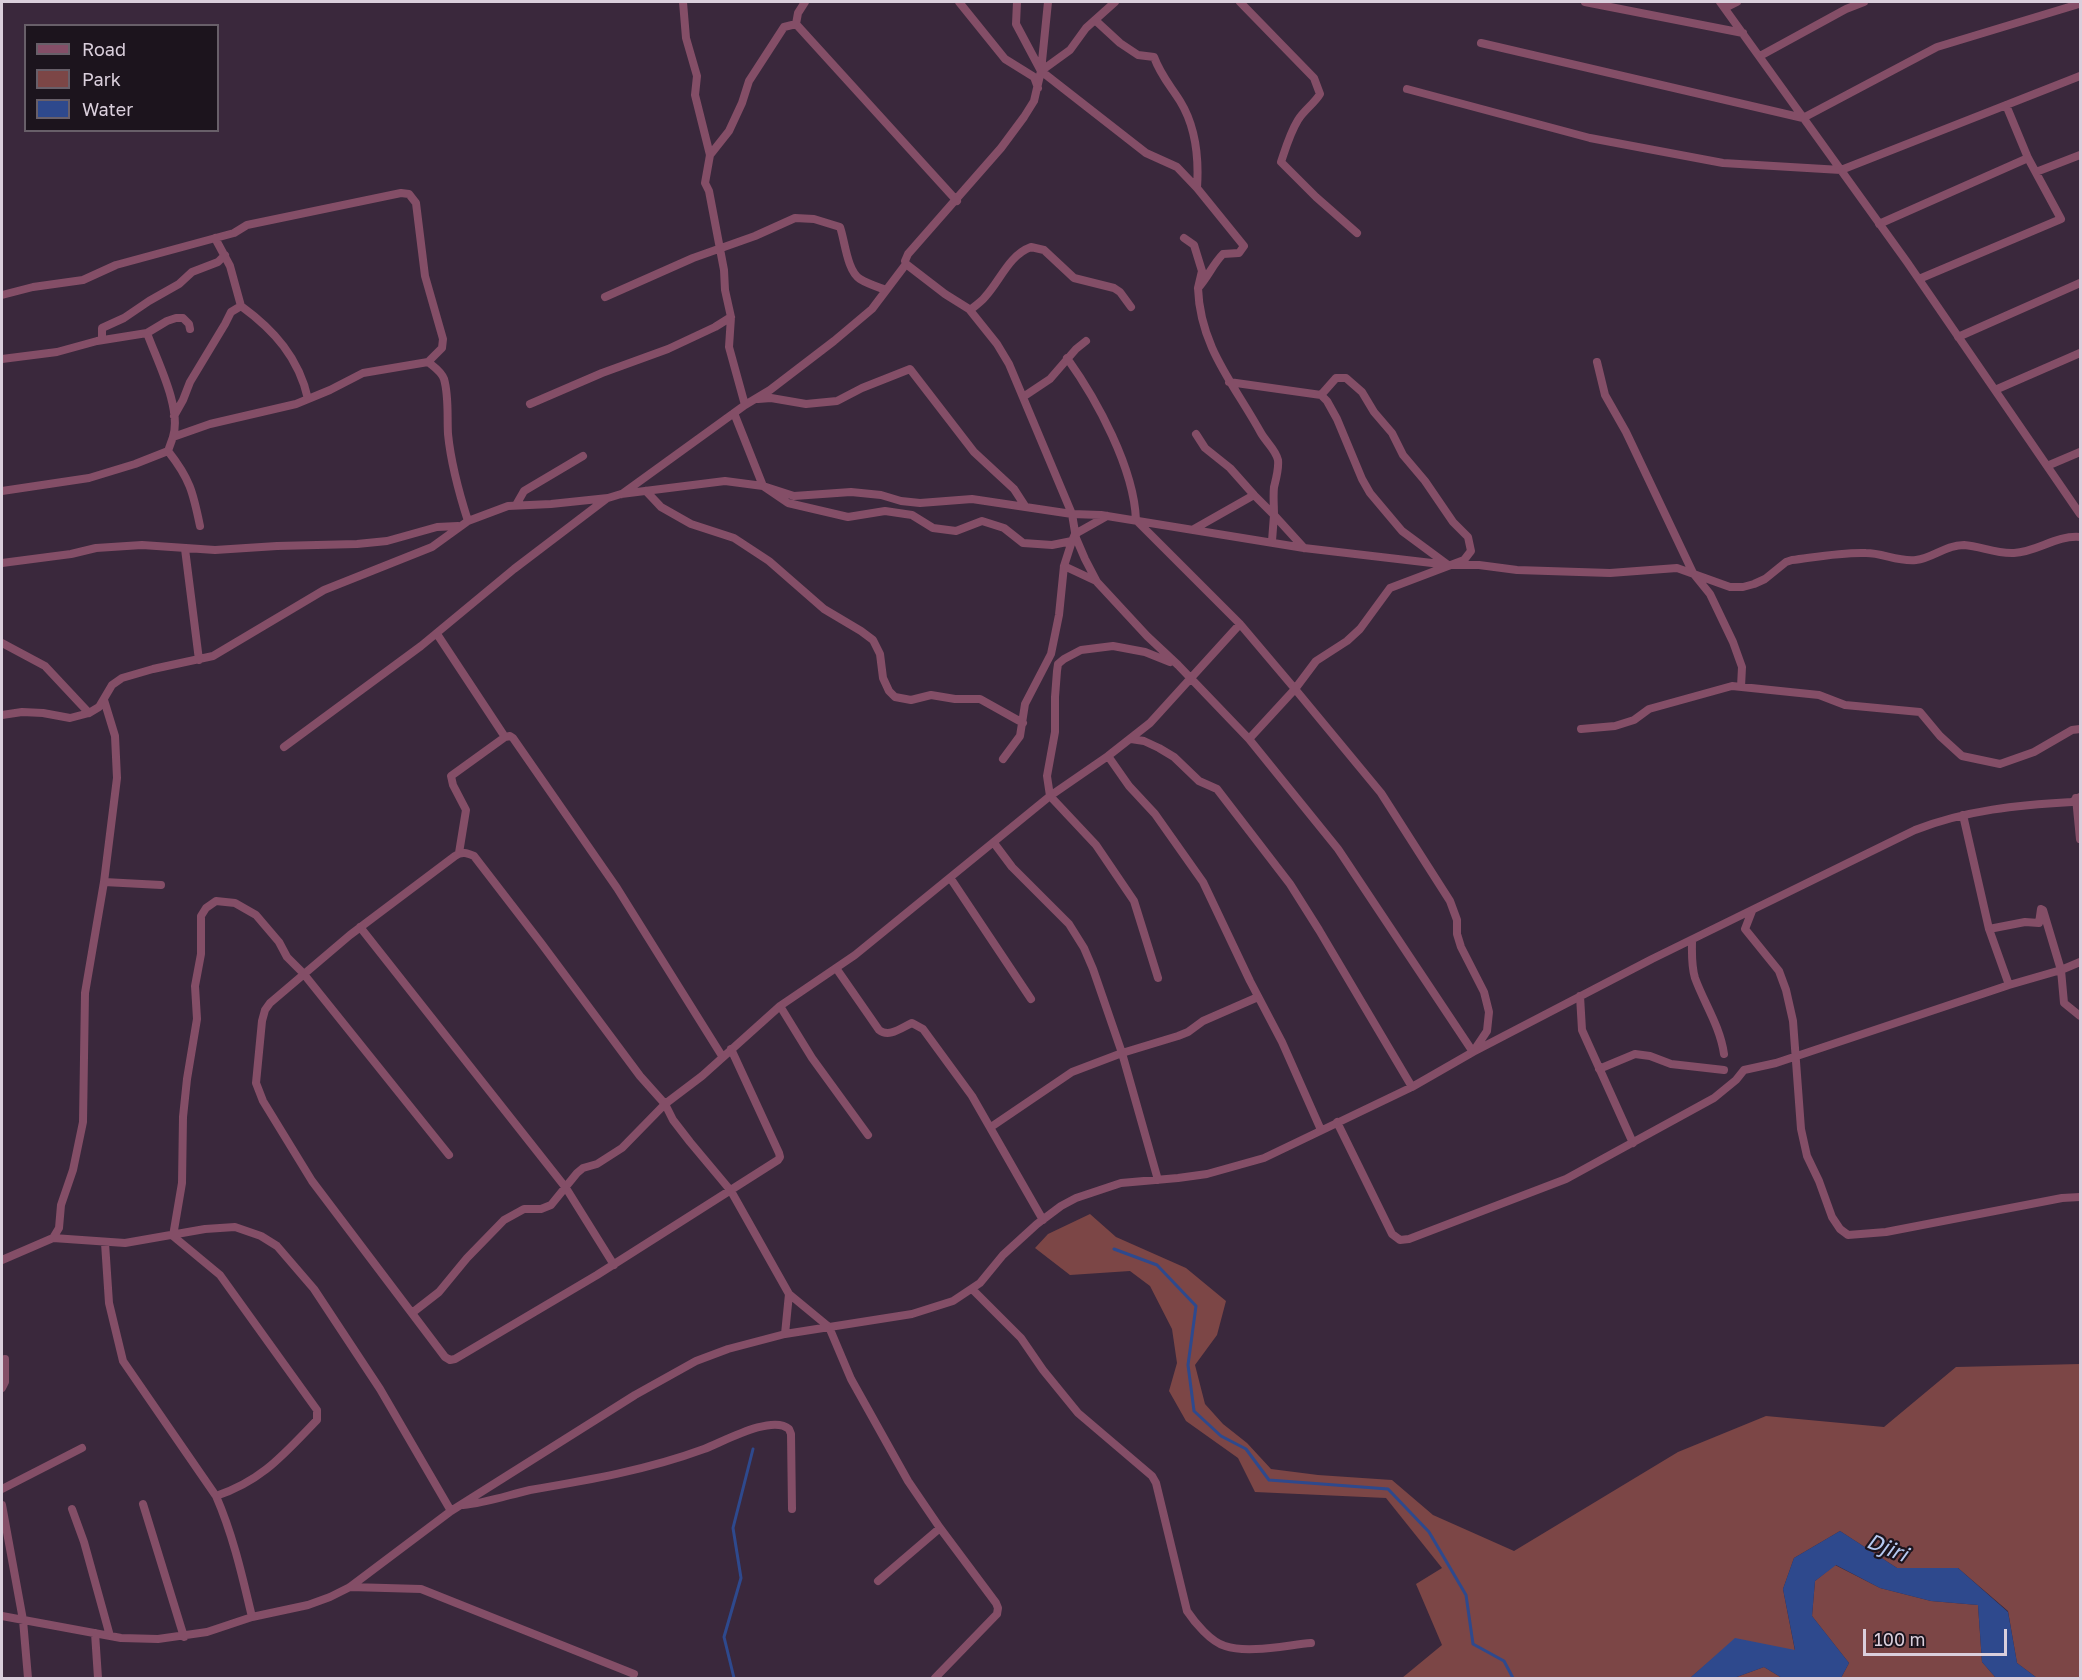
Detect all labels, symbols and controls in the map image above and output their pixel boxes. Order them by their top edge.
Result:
legend [24,24,219,132]
text: Road [82,38,126,60]
text: Park [82,68,121,90]
text: Water [82,98,133,120]
water label: Djiri [1863,1528,1911,1568]
scale bar [1866,1617,2010,1655]
text: 100 m [1874,1628,1925,1650]

